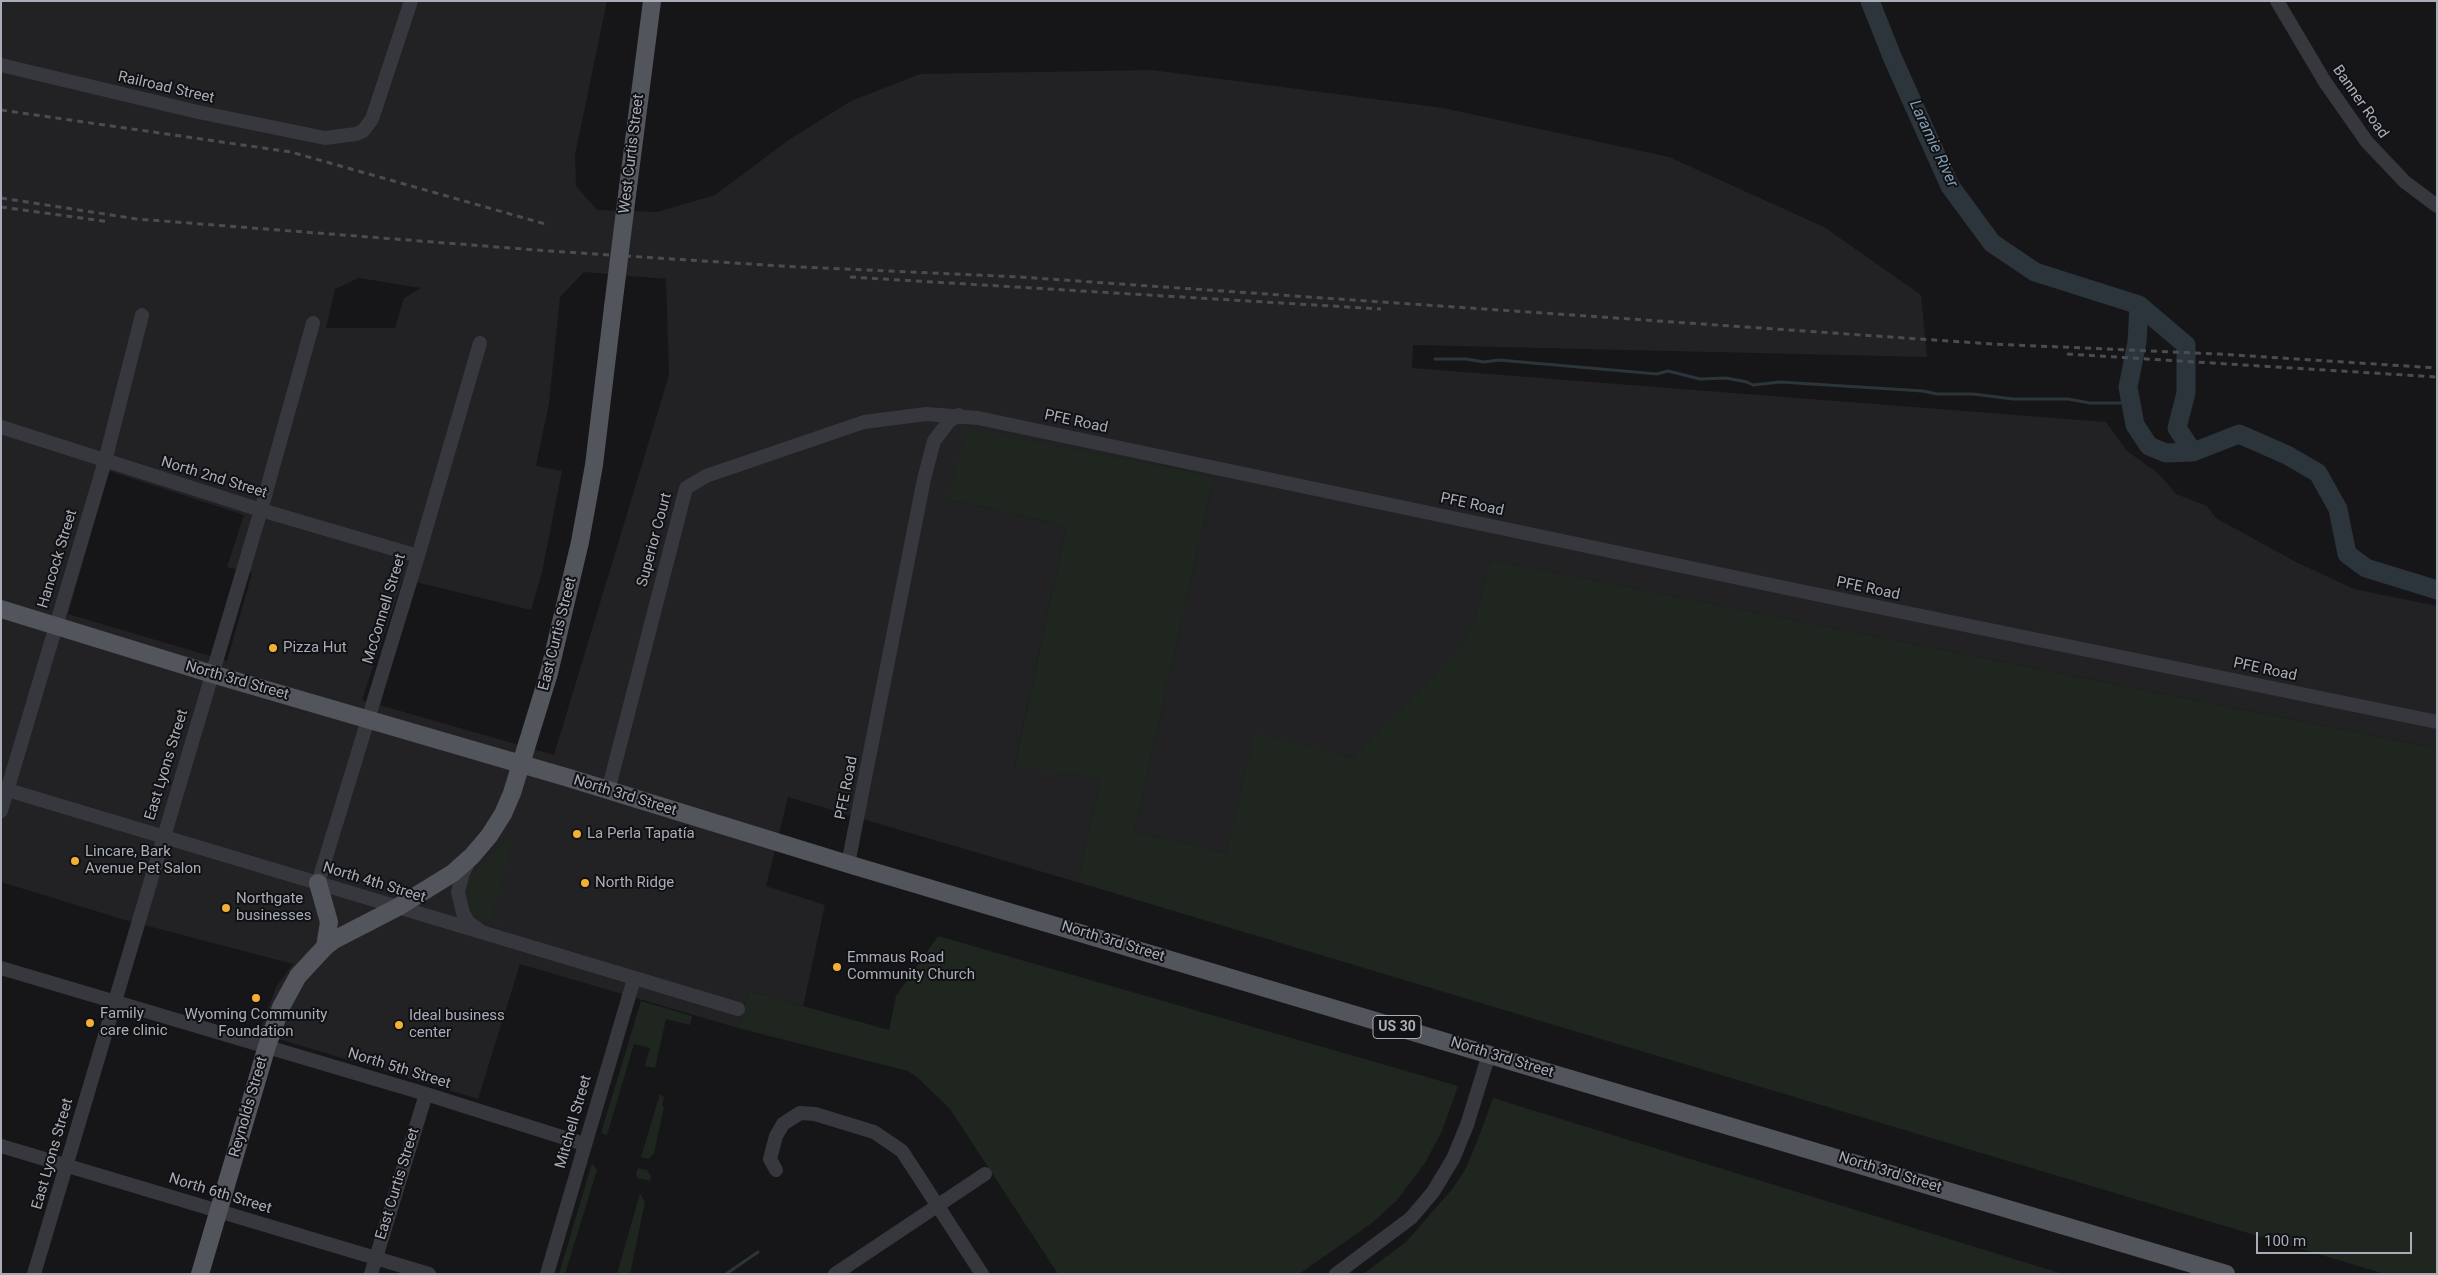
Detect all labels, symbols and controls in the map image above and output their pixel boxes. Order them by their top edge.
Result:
street label: Banner Road [2328,62,2392,142]
street label: Railroad Street [116,68,216,108]
street label: West Curtis Street [616,93,648,215]
water label: Laramie River [1904,97,1962,191]
street label: PFE Road [1043,407,1109,437]
street label: North 2nd Street [159,453,269,503]
street label: PFE Road [1439,490,1505,520]
street label: Superior Court [634,491,676,589]
street label: Hancock Street [34,507,82,611]
street label: McConnell Street [360,552,410,666]
street label: PFE Road [1835,574,1901,604]
street label: East Curtis Street [535,575,581,693]
place label: Pizza Hut [283,639,347,657]
marker: Pizza Hut [267,642,279,654]
street label: PFE Road [2232,655,2298,685]
street label: North 3rd Street [183,658,291,704]
street label: East Lyons Street [142,707,192,823]
street label: PFE Road [832,755,862,821]
street label: North 3rd Street [571,772,679,820]
place label: La Perla Tapatía [587,825,695,843]
marker: La Perla Tapatía [571,828,583,840]
place label: Lincare, Bark Avenue Pet Salon [85,843,201,878]
marker: Lincare, Bark Avenue Pet Salon [69,855,81,867]
street label: North 4th Street [320,859,428,907]
place label: North Ridge [595,874,674,892]
marker: North Ridge [579,877,591,889]
place label: Northgate businesses [236,890,311,925]
marker: Northgate businesses [220,902,232,914]
street label: North 3rd Street [1059,918,1167,966]
place label: Emmaus Road Community Church [847,949,975,984]
marker: Emmaus Road Community Church [831,961,843,973]
marker: Wyoming Community Foundation [250,992,262,1004]
place label: Family care clinic [100,1005,168,1040]
place label: Wyoming Community Foundation [185,1006,327,1041]
place label: Ideal business center [409,1007,505,1042]
road number: US 30 [1373,1016,1421,1038]
marker: Family care clinic [84,1017,96,1029]
marker: Ideal business center [393,1019,405,1031]
street label: North 3rd Street [1448,1034,1556,1082]
street label: North 5th Street [345,1045,453,1093]
street label: Reynolds Street [226,1054,272,1160]
street label: Mitchell Street [552,1073,596,1171]
street label: East Lyons Street [28,1096,78,1212]
street label: East Curtis Street [372,1126,424,1242]
street label: North 3rd Street [1836,1149,1944,1197]
street label: North 6th Street [166,1170,274,1218]
scale bar [2258,1222,2414,1254]
text: 100 m [2264,1232,2306,1250]

